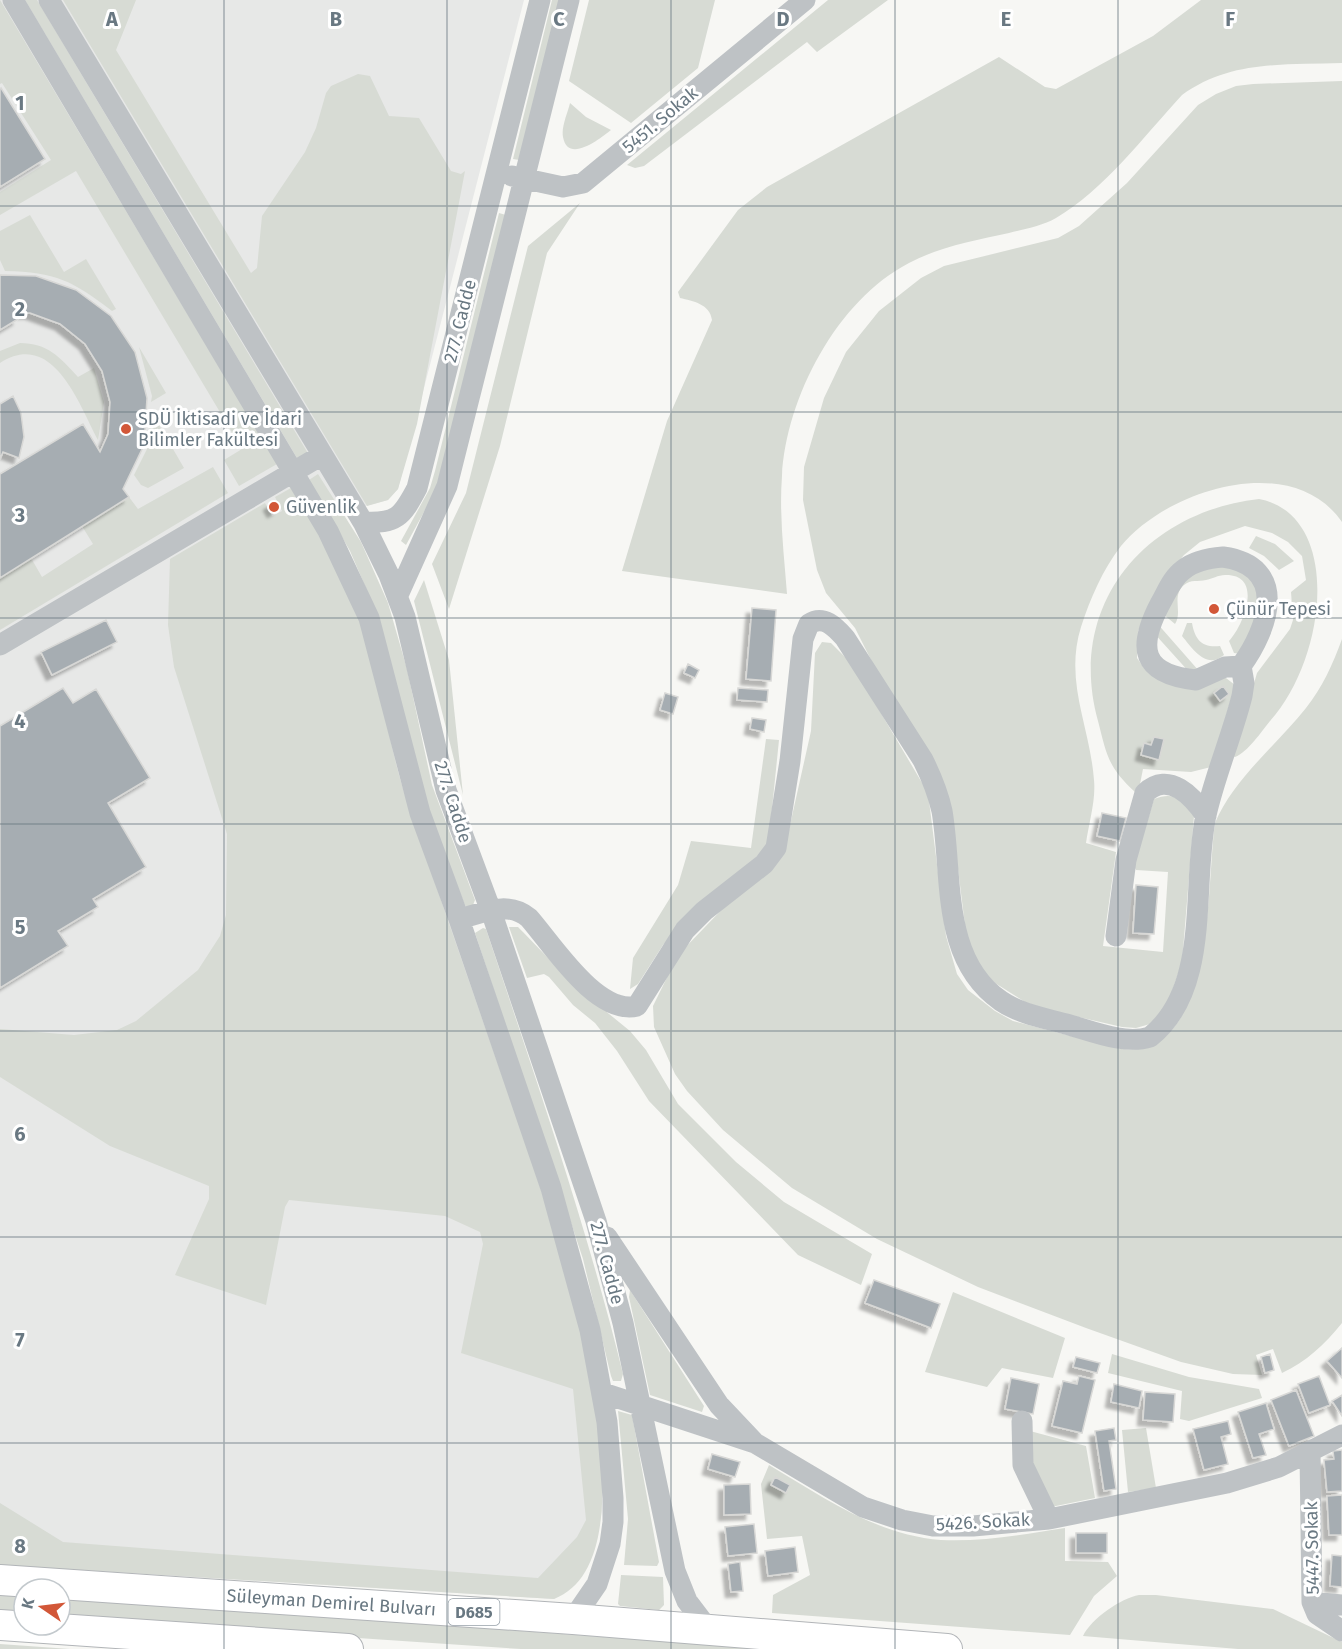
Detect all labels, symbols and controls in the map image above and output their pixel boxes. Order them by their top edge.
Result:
text: A [105,7,119,31]
text: B [330,7,342,31]
text: C [553,7,565,31]
text: D [776,7,790,31]
text: E [1001,7,1011,31]
text: F [1225,7,1235,31]
street label: 5451. Sokak [618,82,703,158]
text: 1 [15,91,25,115]
street label: 277. Cadde [439,277,481,365]
text: 2 [15,297,25,321]
place label: SDÜ İktisadi ve İdari Bilimler Fakültesi [138,408,302,451]
marker: SDÜ İktisadi ve İdari Bilimler Fakültesi [119,422,133,436]
place label: Güvenlik [286,496,357,518]
marker: Güvenlik [267,500,281,514]
text: 3 [14,503,25,527]
place label: Çünür Tepesi [1226,598,1331,620]
marker: Çünür Tepesi [1207,602,1221,616]
text: 4 [14,709,26,733]
street label: 277. Cadde [429,758,477,846]
text: 5 [15,915,26,939]
text: 6 [14,1122,26,1146]
street label: 277. Cadde [585,1219,629,1307]
text: 7 [15,1328,25,1352]
street label: 5447. Sokak [1300,1500,1324,1595]
street label: 5426. Sokak [935,1509,1031,1535]
text: 8 [14,1534,26,1558]
north arrow [12,1577,72,1637]
street label: Süleyman Demirel Bulvarı [226,1584,437,1621]
text: K [17,1595,39,1611]
road number: D685 [448,1599,500,1625]

